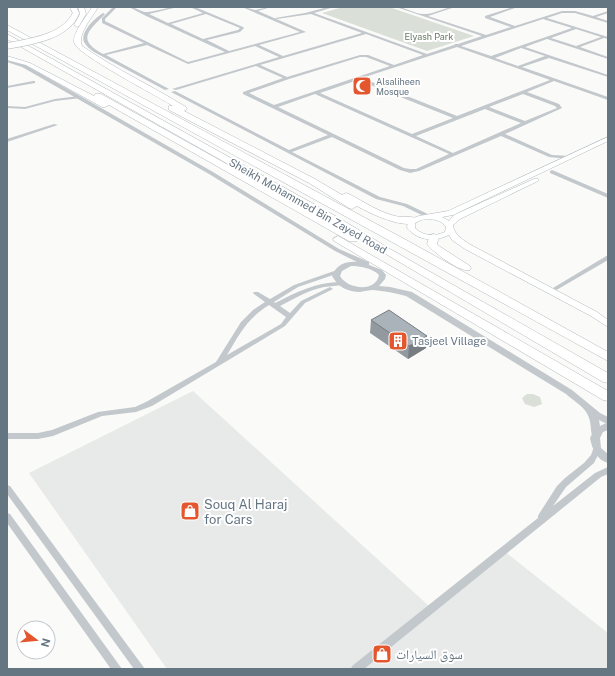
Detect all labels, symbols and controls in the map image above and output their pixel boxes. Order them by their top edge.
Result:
park label: Elyash Park [405,31,453,42]
mosque icon: Alsaliheen Mosque [351,75,373,97]
place label: Alsaliheen Mosque [376,76,420,97]
street label: Sheikh Mohammed Bin Zayed Road [227,156,389,256]
building icon: Tasjeel Village [387,330,409,352]
place label: Tasjeel Village [412,335,486,347]
place label: Souq Al Haraj for Cars [204,497,287,527]
shop icon: Souq Al Haraj for Cars [179,500,201,522]
north arrow [16,620,56,660]
text: N [39,637,53,649]
shop icon: سوق السيارات [371,643,393,665]
place label: سوق السيارات [396,647,463,663]

